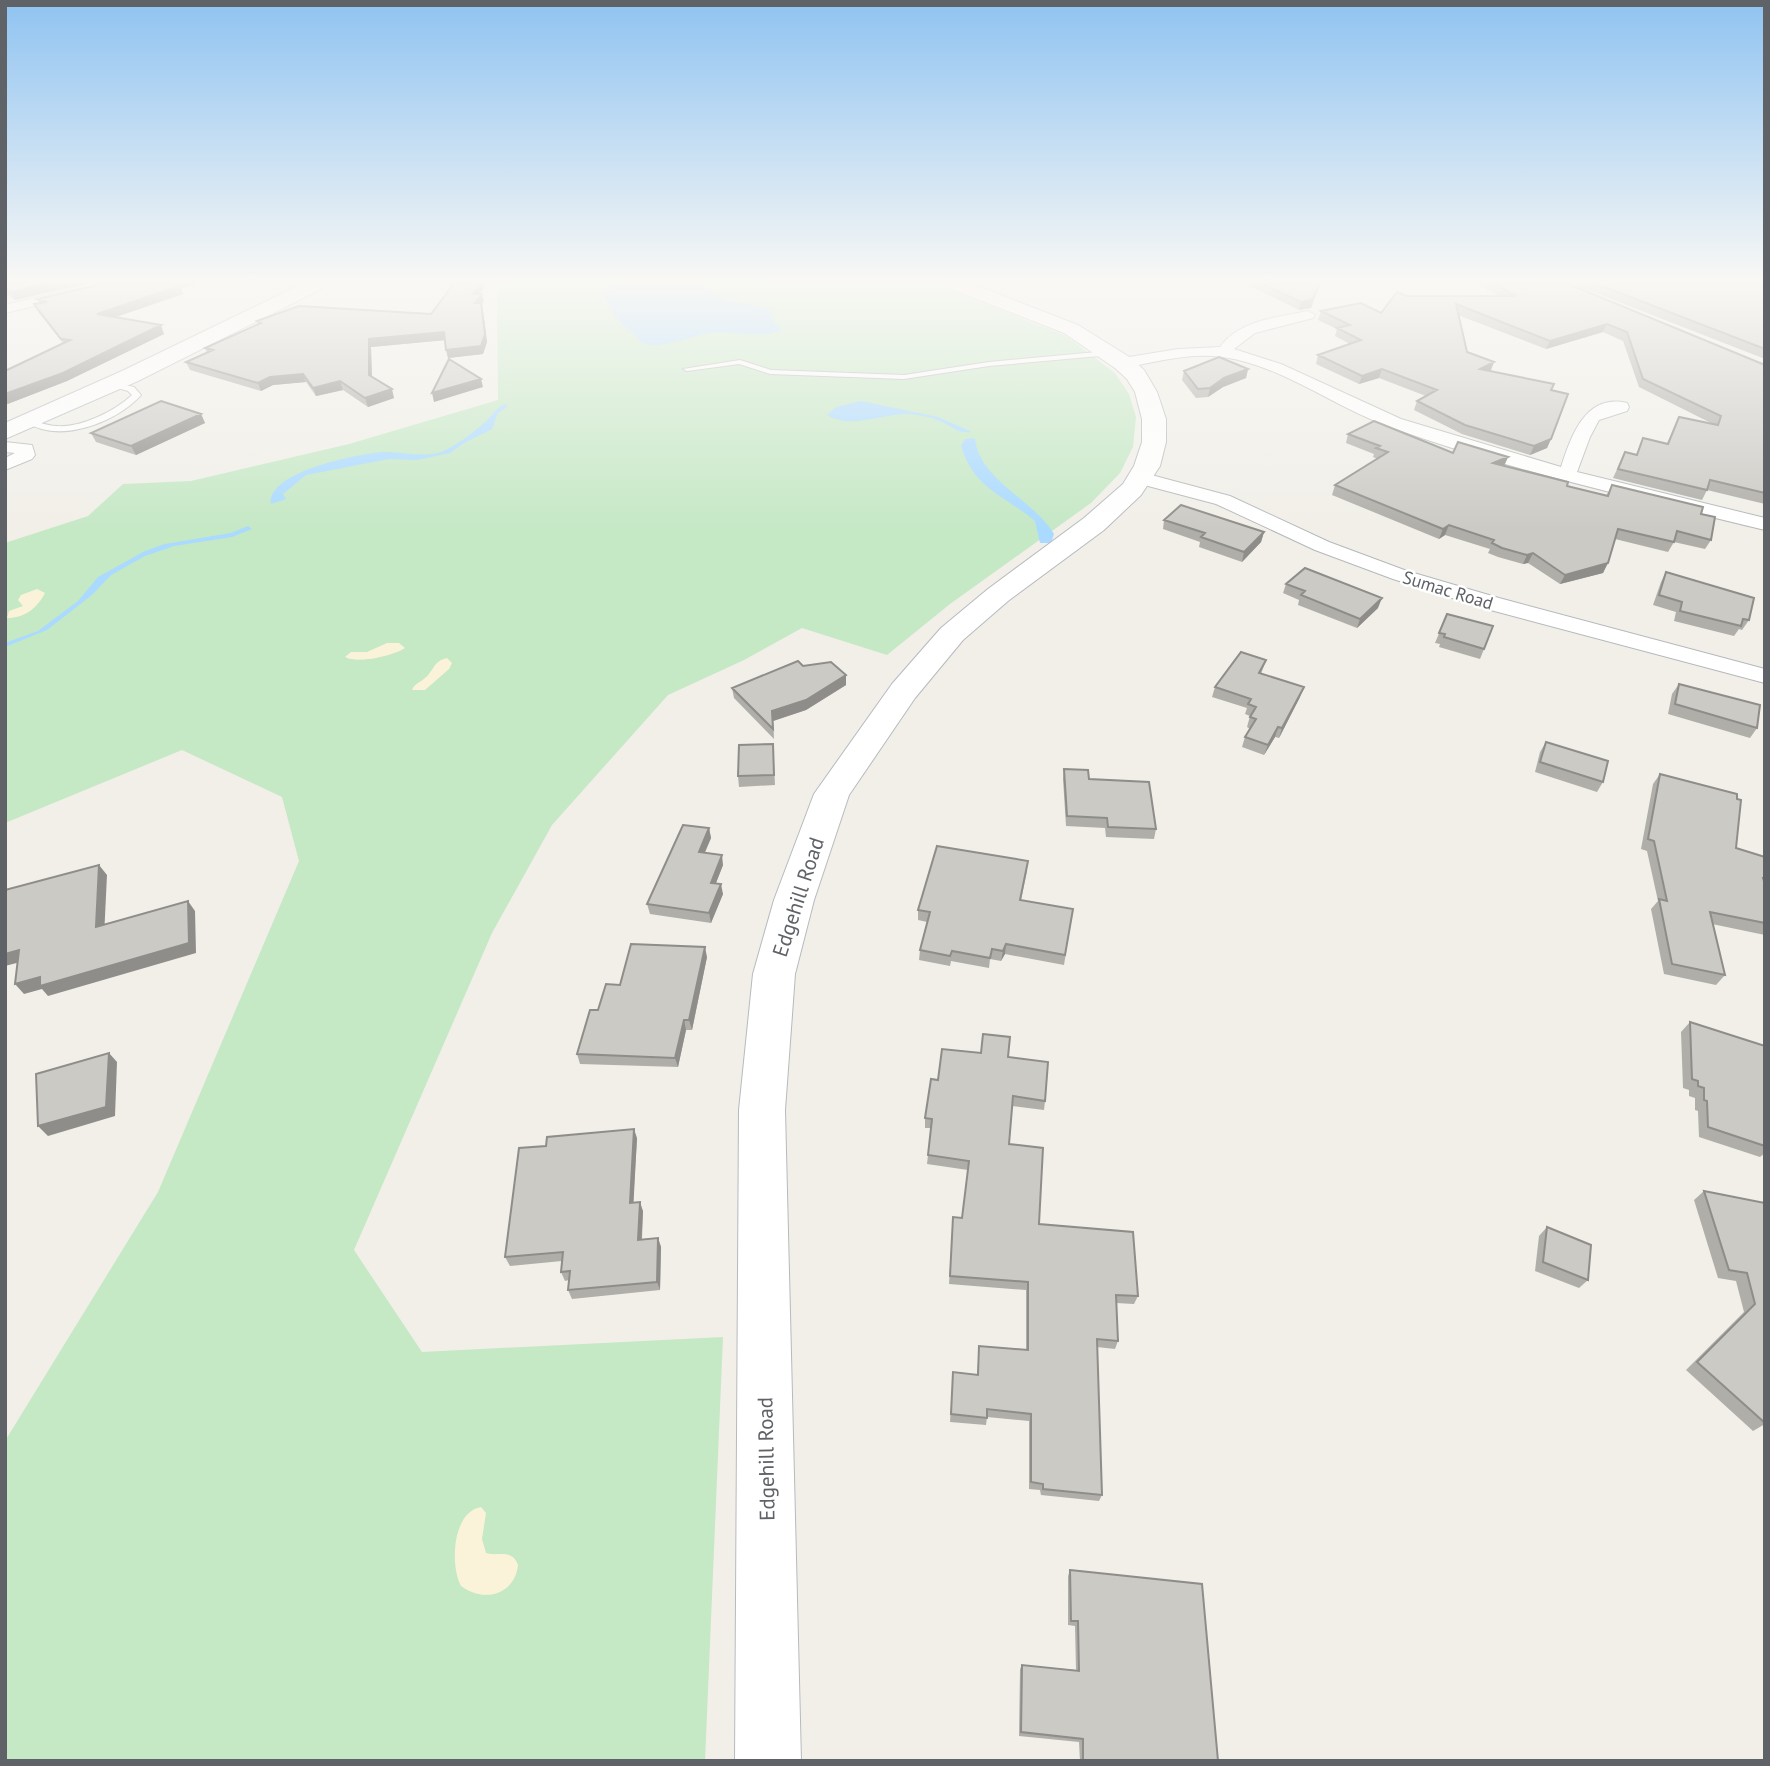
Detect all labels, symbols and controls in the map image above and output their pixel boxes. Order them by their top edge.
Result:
street label: Sumac Road [1400,565,1496,615]
street label: Edgehill Road [766,834,830,960]
street label: Edgehill Road [751,1397,781,1521]

